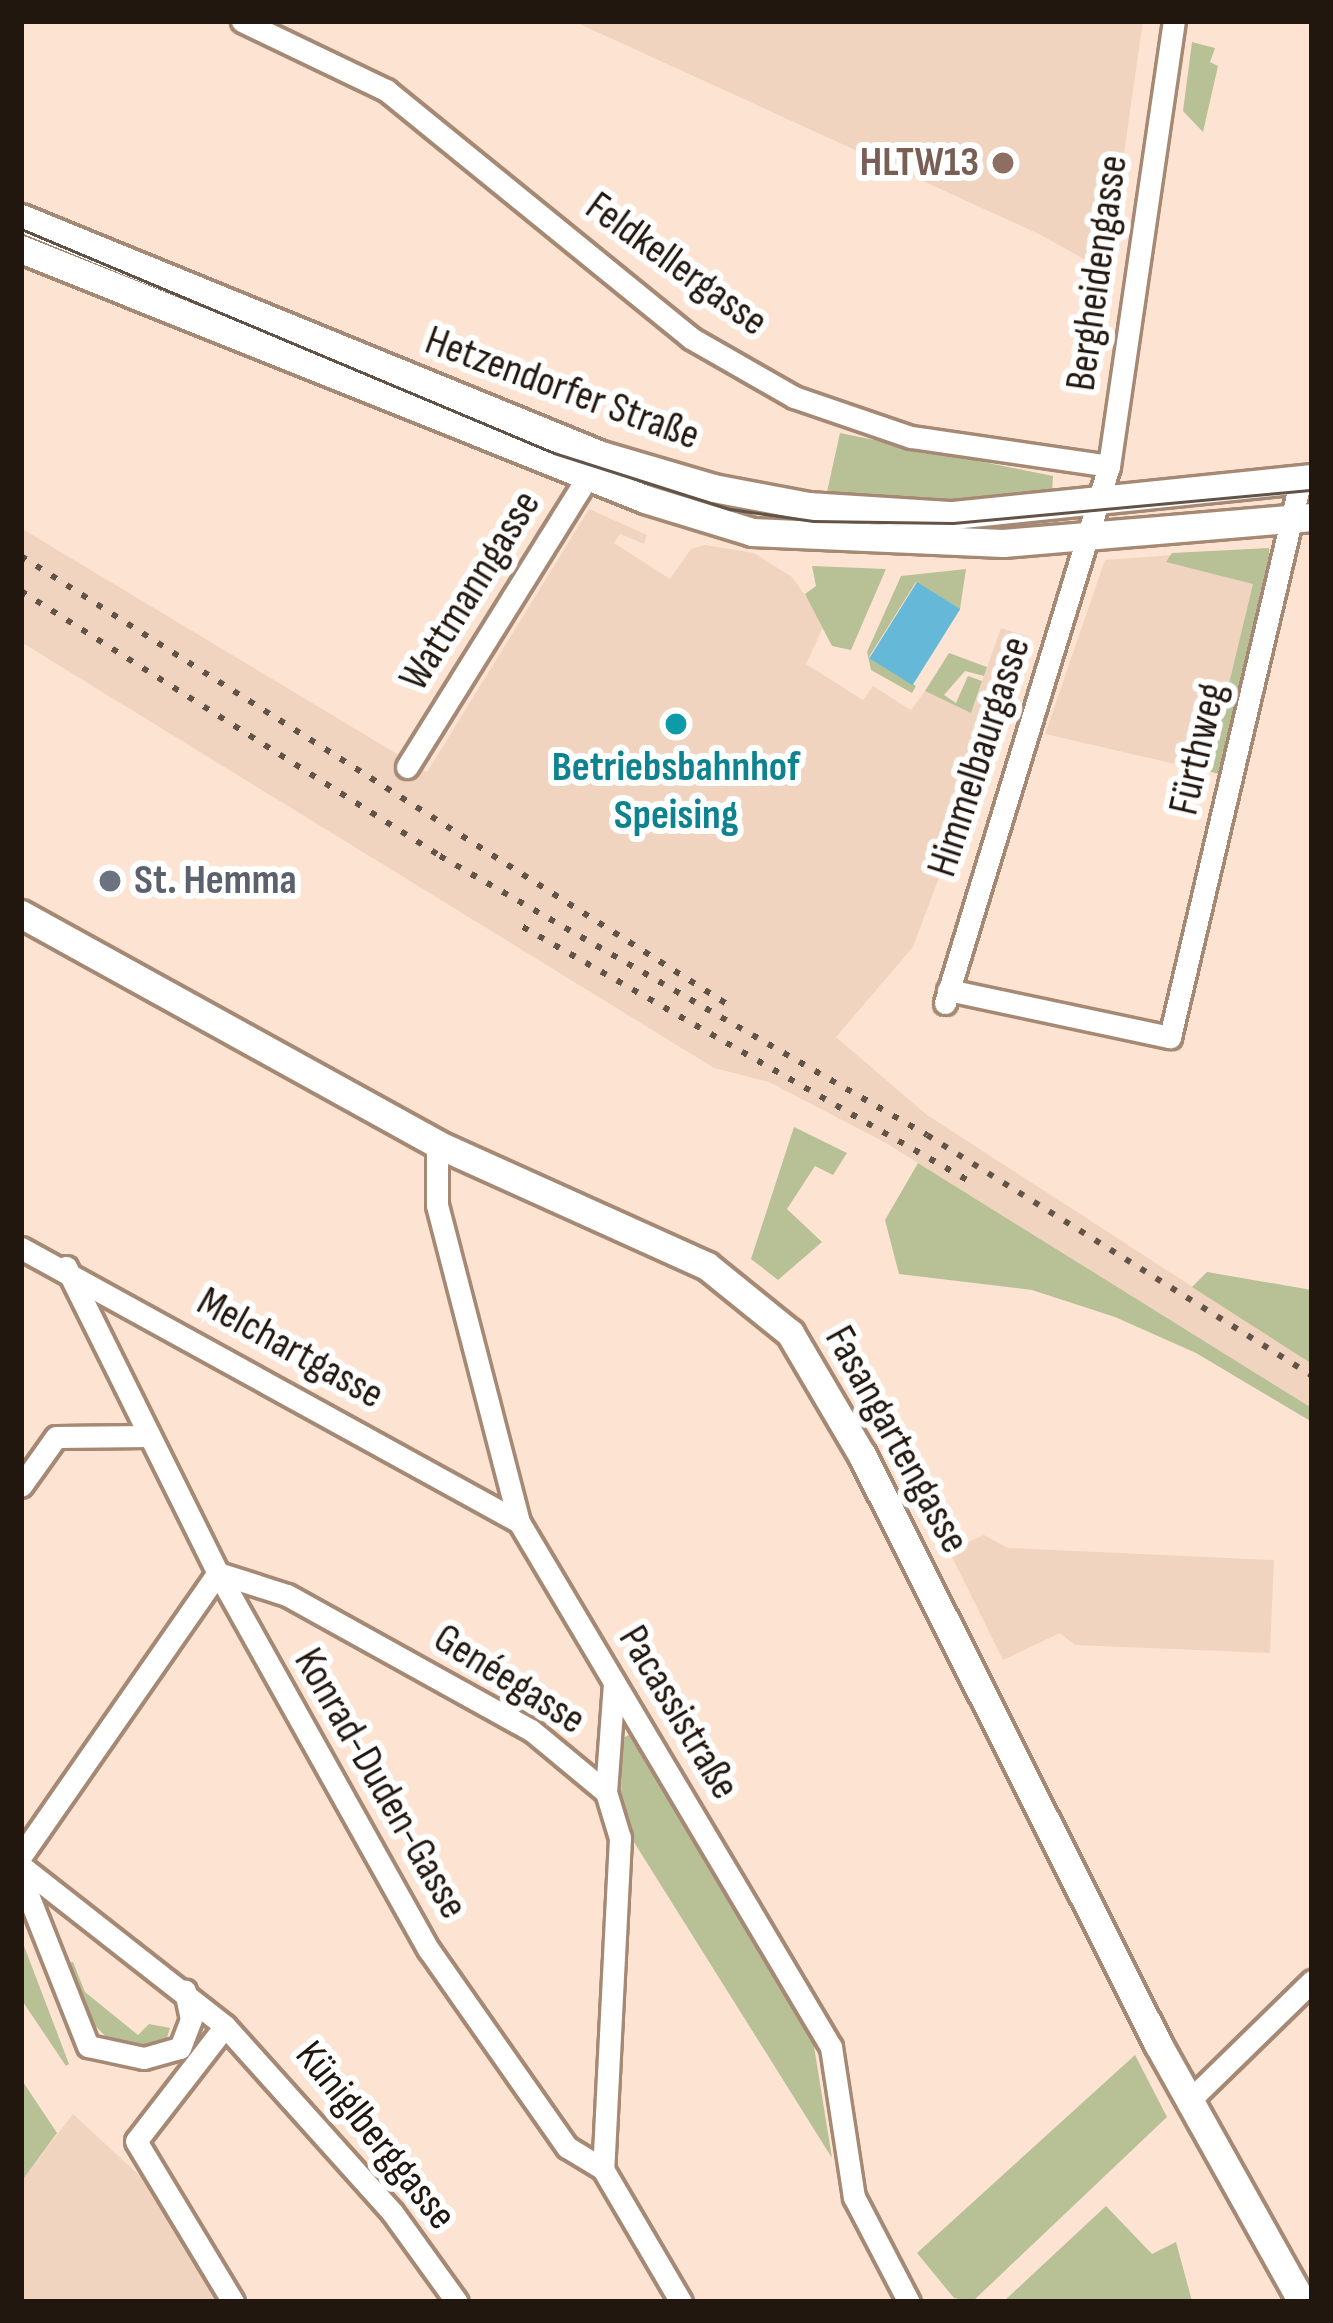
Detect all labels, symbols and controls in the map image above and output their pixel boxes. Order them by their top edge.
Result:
place label: HLTW13 [860,138,979,188]
marker: HLTW13 [990,150,1016,176]
street label: Bergheidengasse [1057,152,1139,394]
street label: Feldkellergasse [575,182,777,348]
street label: Hetzendorfer Straße [418,316,706,462]
street label: Wattmanngasse [390,482,552,700]
street label: Himmelbaurgasse [918,631,1042,883]
street label: Fürthweg [1159,678,1239,820]
marker: Betriebsbahnhof Speising [663,711,689,737]
place label: Betriebsbahnhof Speising [552,743,800,842]
place label: St. Hemma [134,856,297,906]
marker: St. Hemma [97,868,123,894]
street label: Melchartgasse [188,1277,392,1421]
street label: Fasangartengasse [813,1318,979,1562]
street label: Genéegasse [424,1614,594,1746]
street label: Pacassistraße [607,1617,749,1809]
street label: Konrad-Duden-Gasse [282,1640,478,1928]
street label: Küniglberggasse [284,2032,466,2240]

